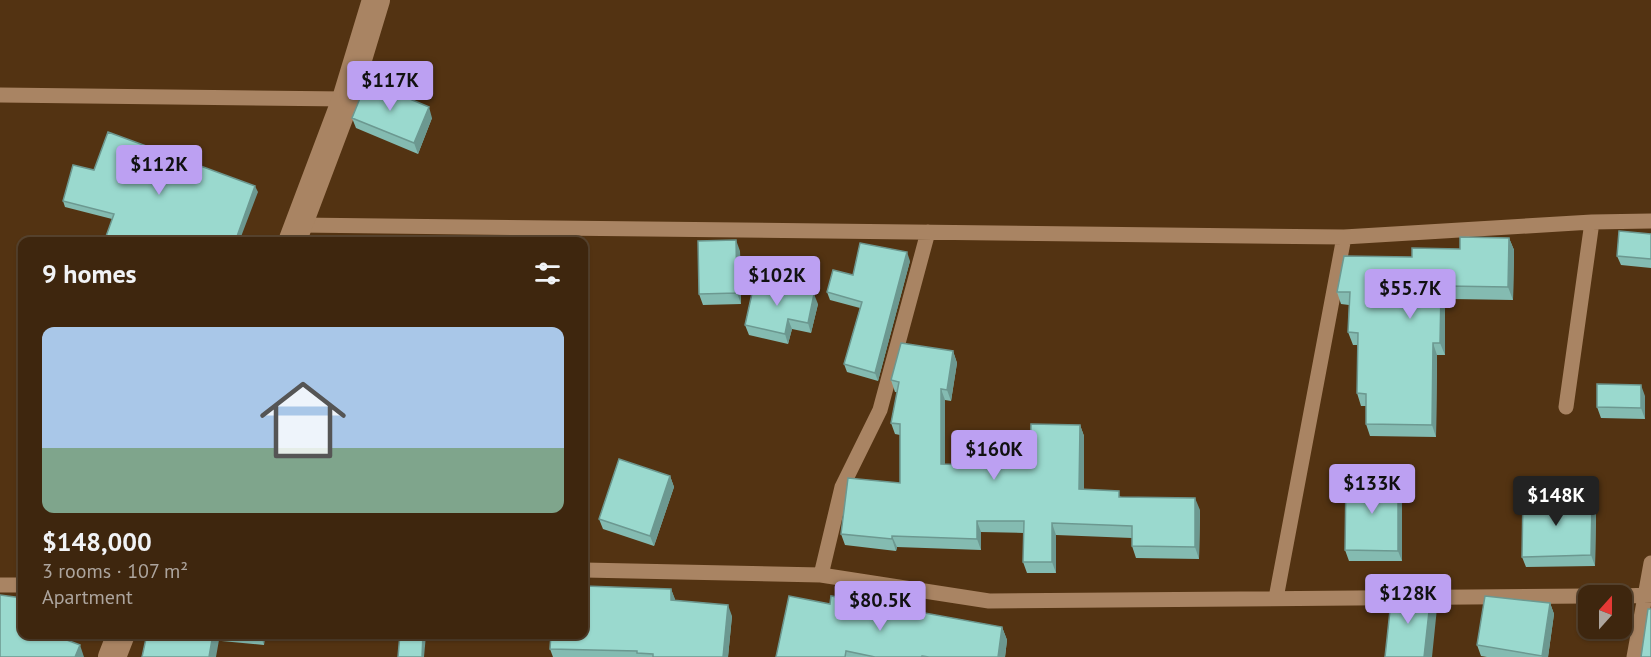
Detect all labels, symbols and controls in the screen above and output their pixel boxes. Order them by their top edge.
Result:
pin: $117K [348,61,432,112]
text: $117K [361,67,419,93]
pin: $112K [117,145,201,196]
text: $112K [130,151,188,177]
pin: $102K [735,256,819,307]
text: 9 homes [42,257,137,290]
icon: filters [531,257,564,290]
text: $102K [748,262,806,288]
pin: $55.7K [1361,269,1459,320]
text: $55.7K [1379,275,1441,301]
icon: home [249,366,357,474]
pin: $160K [952,430,1036,481]
text: $160K [965,436,1023,462]
pin: $133K [1330,464,1414,515]
text: $133K [1343,470,1401,496]
pin: $148K [1514,476,1598,527]
text: $148K [1527,482,1585,508]
text: $148,000 [42,525,152,558]
text: 3 rooms · 107 m² [42,558,188,584]
pin: $128K [1366,574,1450,625]
text: $128K [1379,580,1437,606]
pin: $80.5K [831,581,929,632]
text: Apartment [42,584,133,610]
north arrow [1578,585,1632,639]
map controls [1578,585,1632,639]
text: $80.5K [849,587,911,613]

